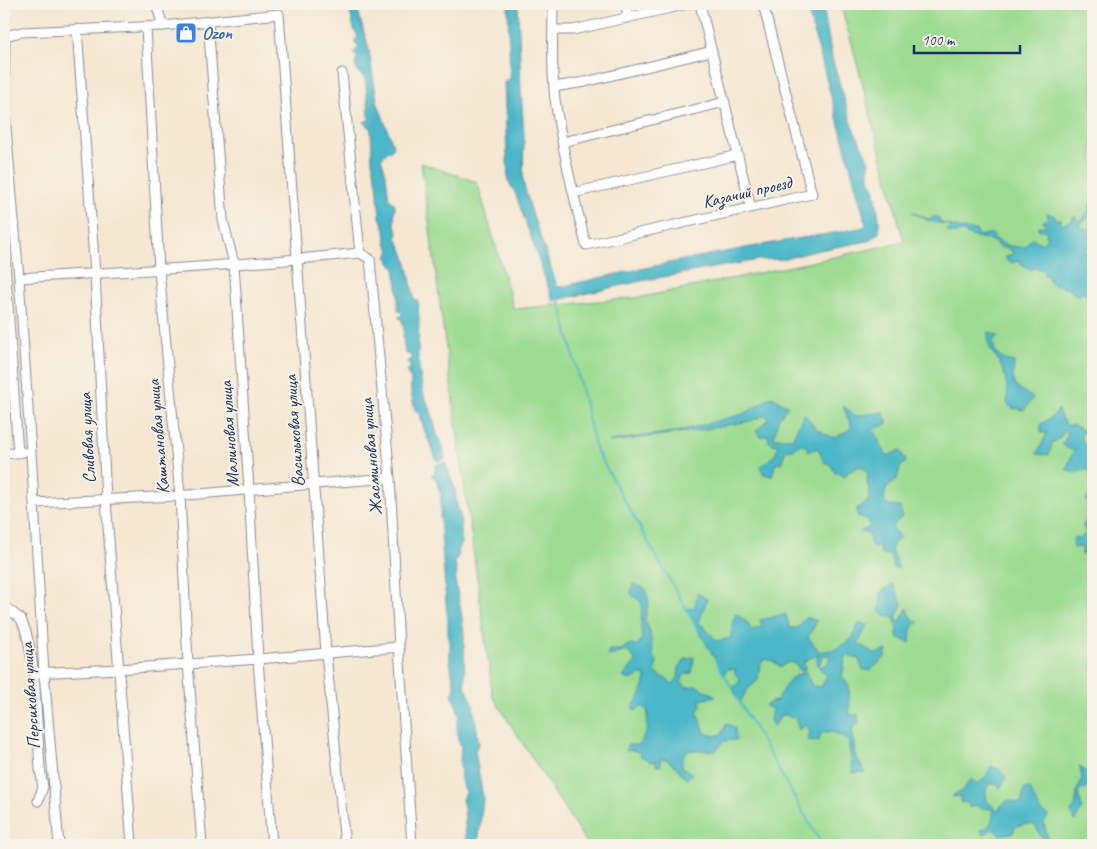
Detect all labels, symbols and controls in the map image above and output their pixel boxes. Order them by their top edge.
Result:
shop icon: Ozon [174,21,198,45]
place label: Ozon [202,22,233,44]
scale bar [914,22,1021,54]
text: 100 m [922,31,956,50]
street label: Казачий проезд [700,171,795,214]
street label: Васильковая улица [279,373,309,488]
street label: Каштановая улица [142,377,174,495]
street label: Малиновая улица [214,379,244,488]
street label: Сливовая улица [74,391,100,484]
street label: Жасминовая улица [355,396,387,516]
street label: Персиковая улица [15,640,45,750]

